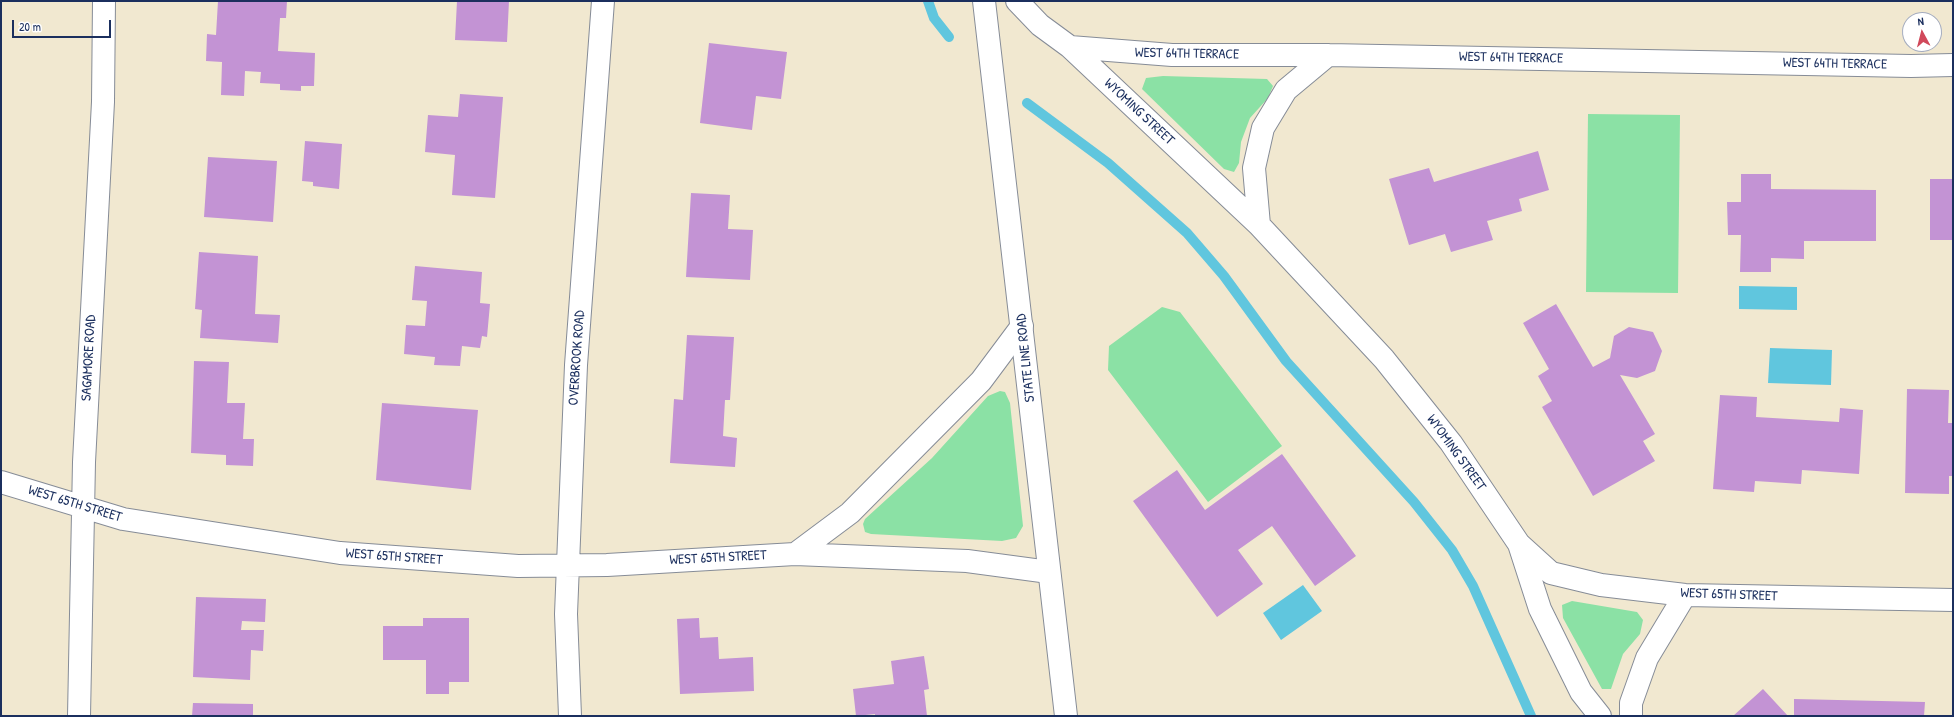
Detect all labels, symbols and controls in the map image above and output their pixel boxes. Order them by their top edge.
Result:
scale bar [14,12,113,38]
north arrow [1902,12,1942,52]
text: N [1917,14,1924,28]
text: 20 m [19,18,41,35]
street label: WEST 64TH TERRACE [1135,45,1239,63]
street label: WEST 64TH TERRACE [1459,49,1563,67]
street label: WEST 64TH TERRACE [1783,55,1887,73]
street label: WYOMING STREET [1100,75,1178,149]
street label: OVERBROOK ROAD [565,310,589,406]
street label: STATE LINE ROAD [1013,313,1039,403]
street label: SAGAMORE ROAD [78,314,100,402]
street label: WYOMING STREET [1423,412,1489,494]
street label: WEST 65TH STREET [26,482,124,526]
street label: WEST 65TH STREET [345,545,443,569]
street label: WEST 65TH STREET [669,547,767,569]
street label: WEST 65TH STREET [1680,585,1778,605]

